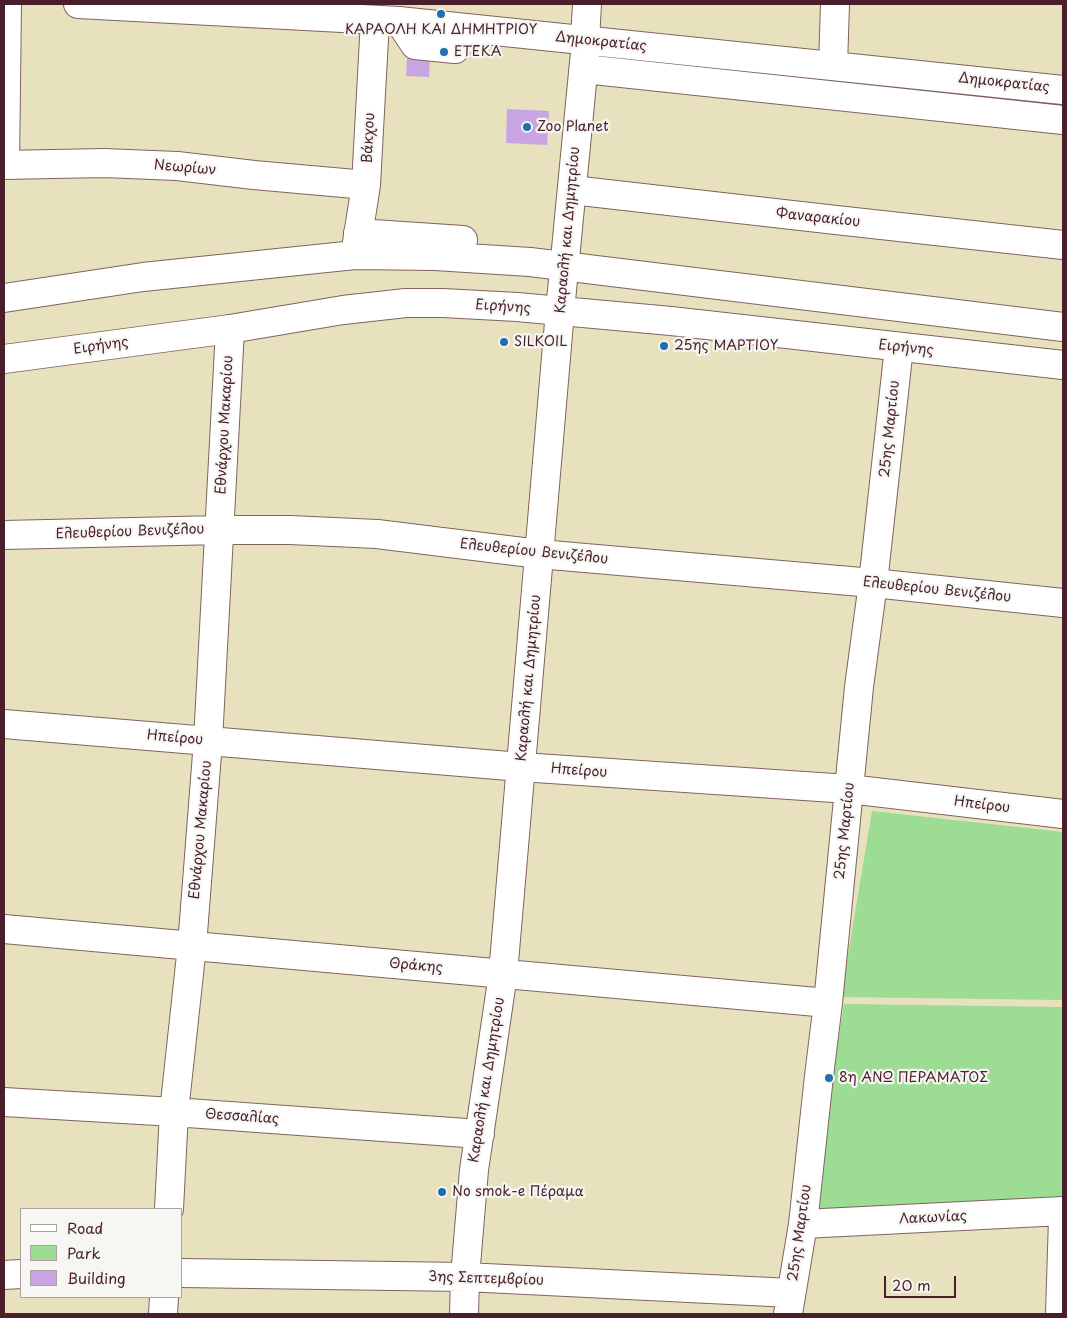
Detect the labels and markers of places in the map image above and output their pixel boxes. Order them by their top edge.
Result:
marker: ΚΑΡΑΟΛΗ ΚΑΙ ΔΗΜΗΤΡΙΟΥ [435,8,447,20]
place label: ΚΑΡΑΟΛΗ ΚΑΙ ΔΗΜΗΤΡΙΟΥ [345,22,537,38]
place label: ΕΤΕΚΑ [454,44,501,60]
marker: ΕΤΕΚΑ [438,46,450,58]
place label: Zoo Planet [537,119,609,135]
marker: Zoo Planet [521,121,533,133]
place label: SILKOIL [514,334,567,350]
marker: SILKOIL [498,336,510,348]
place label: 25ης ΜΑΡΤΙΟΥ [674,338,778,354]
marker: 25ης ΜΑΡΤΙΟΥ [658,340,670,352]
place label: 8η ΑΝΩ ΠΕΡΑΜΑΤΟΣ [839,1070,988,1086]
marker: 8η ΑΝΩ ΠΕΡΑΜΑΤΟΣ [823,1072,835,1084]
place label: No smok-e Πέραμα [452,1184,584,1200]
marker: No smok-e Πέραμα [436,1186,448,1198]

